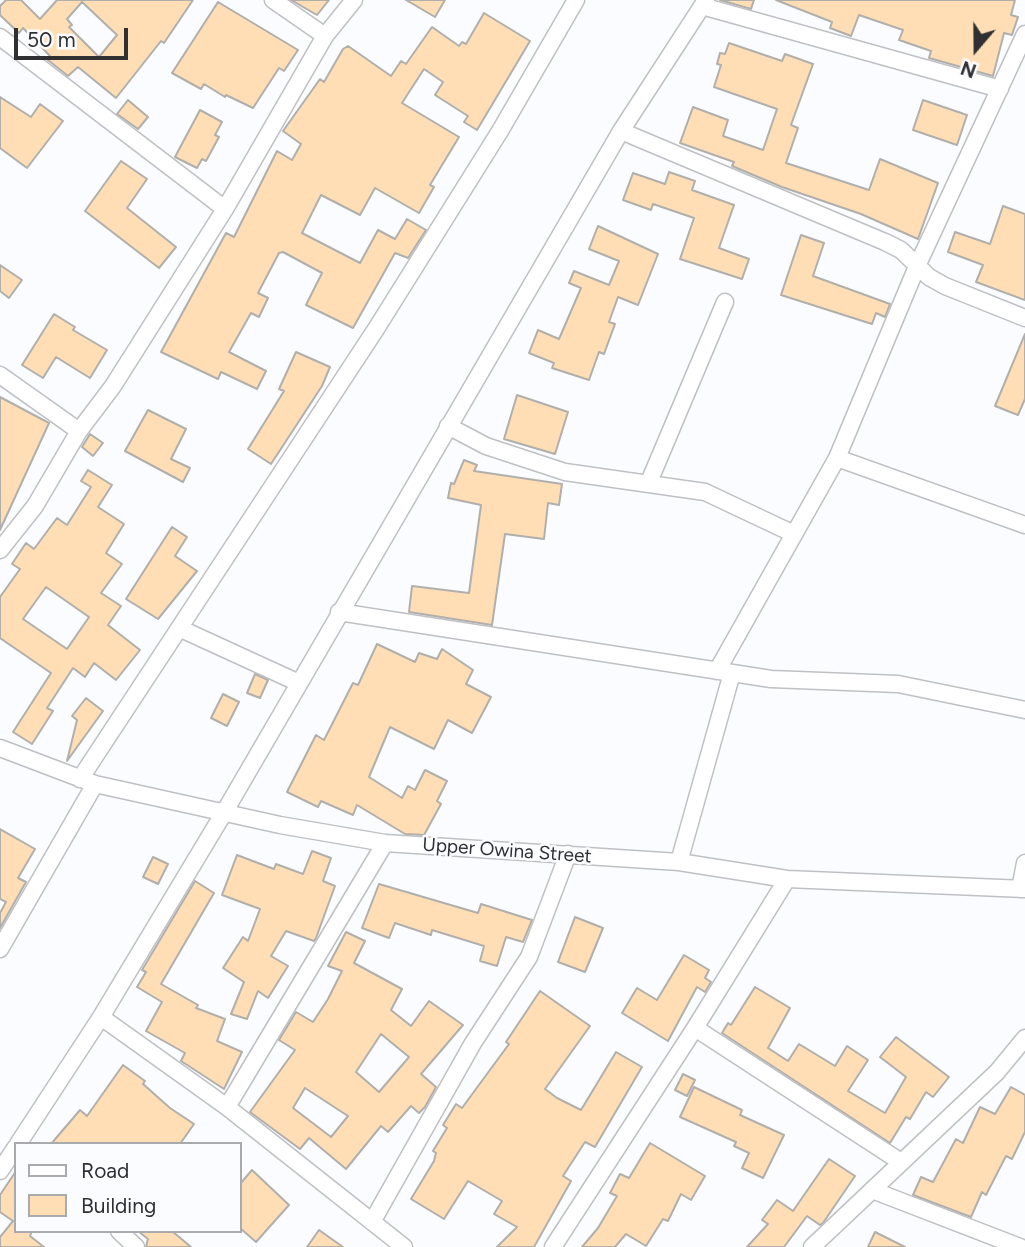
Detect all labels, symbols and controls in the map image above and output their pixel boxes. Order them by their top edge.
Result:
scale bar [18,14,131,58]
north arrow [941,14,1011,84]
text: 50 m [27,27,76,52]
text: N [958,56,979,83]
street label: Upper Owina Street [422,834,592,868]
legend [14,1142,242,1233]
text: Road [81,1158,129,1183]
text: Building [81,1193,156,1218]

